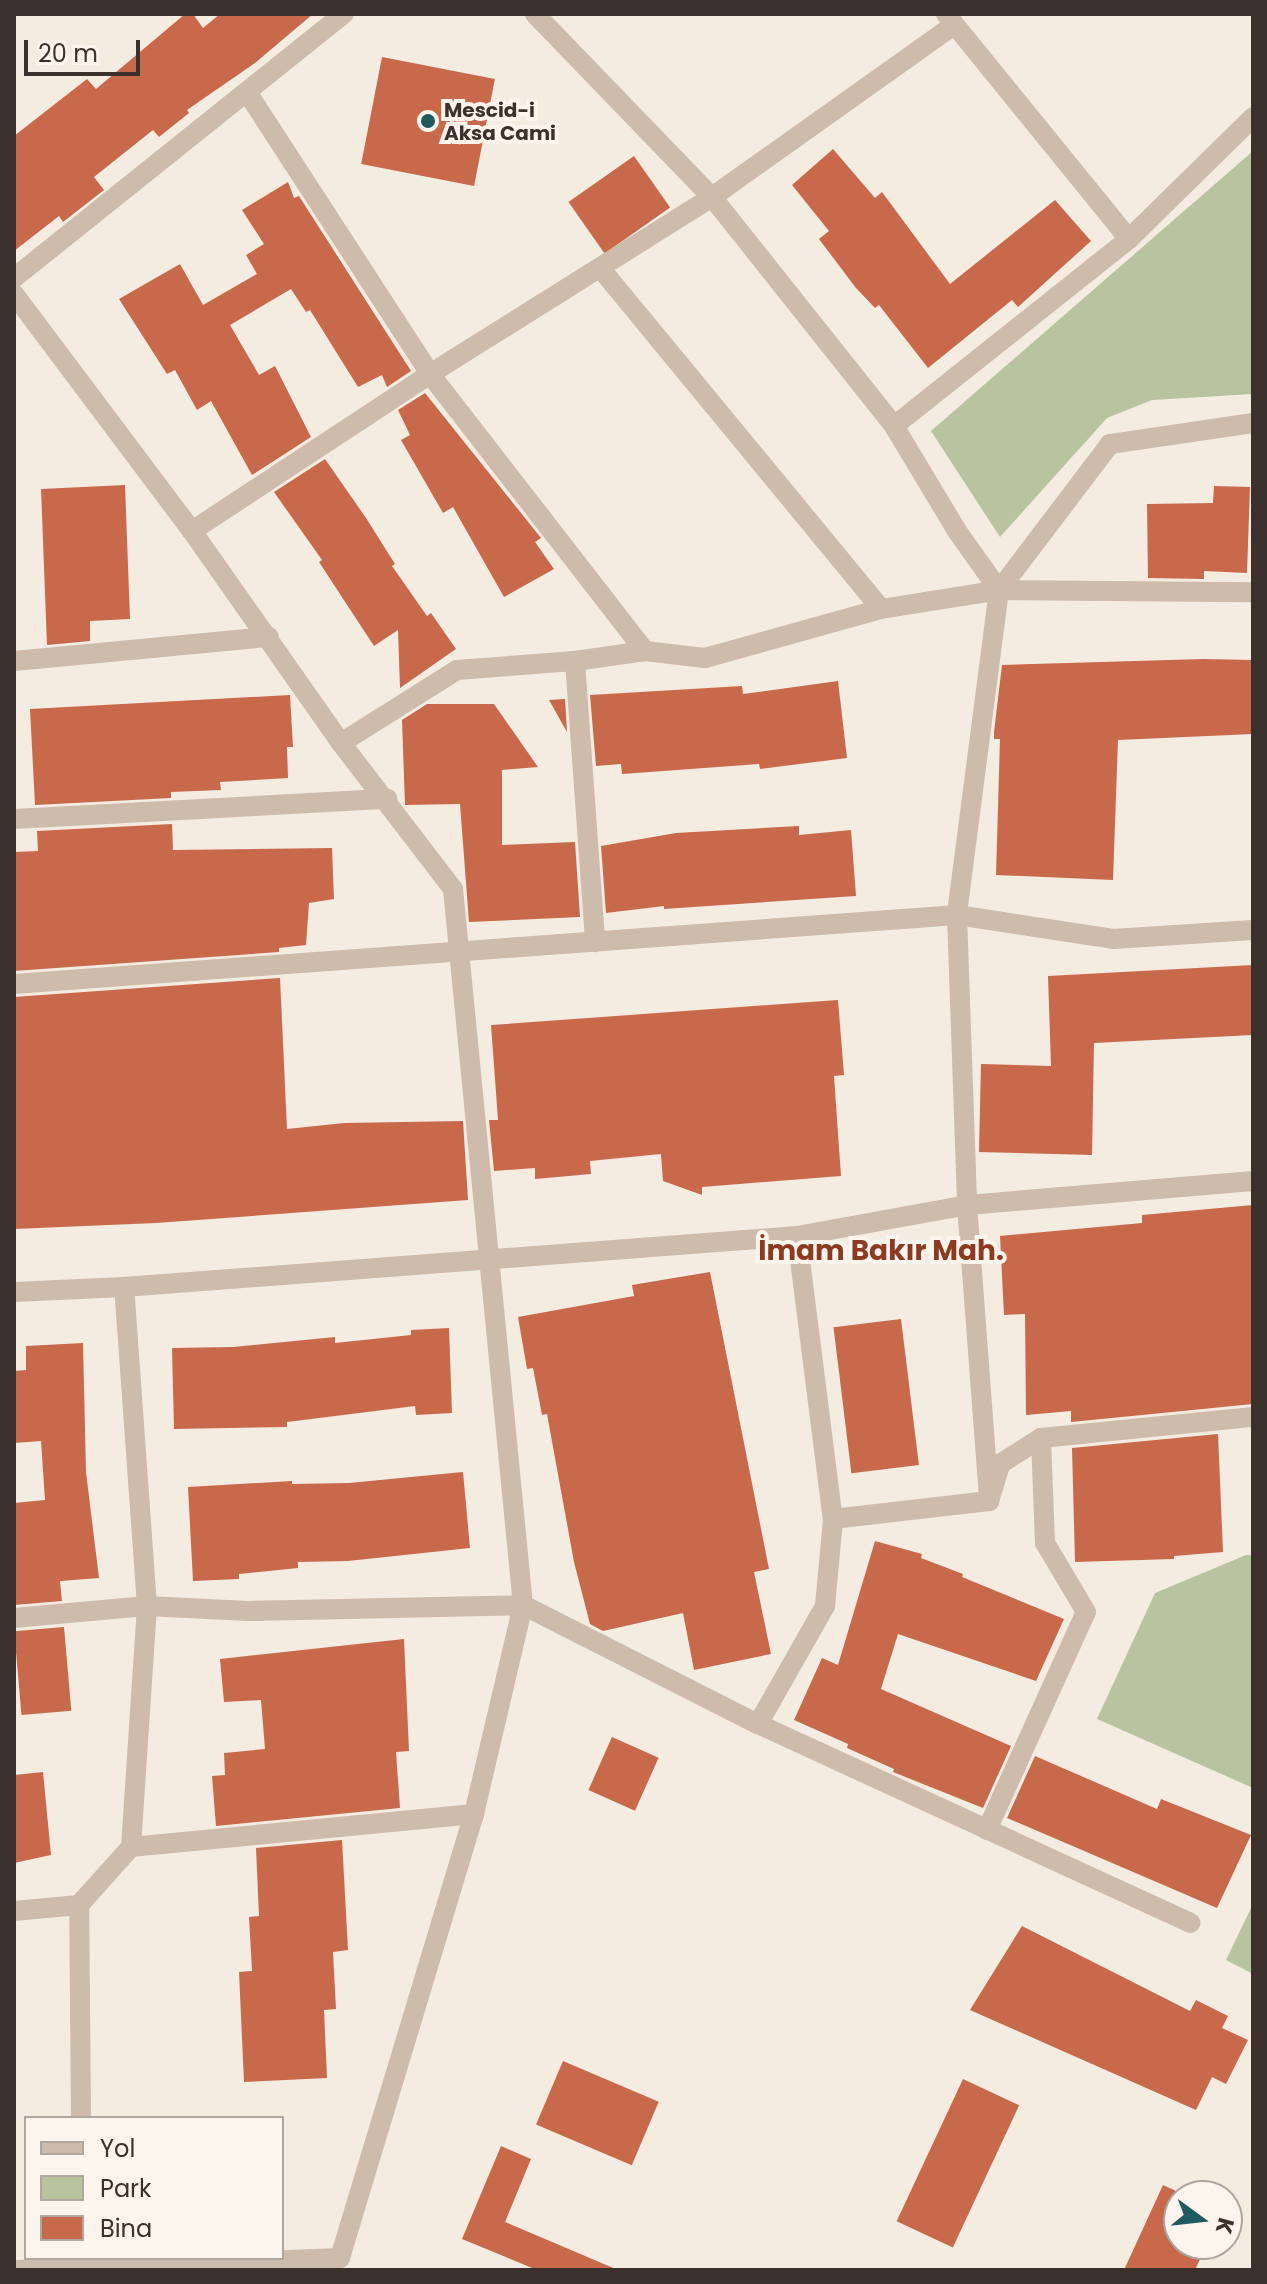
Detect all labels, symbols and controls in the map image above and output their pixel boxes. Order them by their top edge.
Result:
scale bar [28,24,144,74]
text: 20 m [38,37,98,70]
place label: Mescid-i Aksa Cami [444,98,556,145]
marker: Mescid-i Aksa Cami [419,112,437,130]
district label: İmam Bakır Mah. [758,1234,1004,1268]
legend [24,2116,284,2260]
text: Yol [100,2132,135,2165]
text: Park [100,2172,151,2205]
north arrow [1163,2180,1243,2260]
text: Bina [100,2212,152,2245]
text: K [1208,2214,1242,2237]

